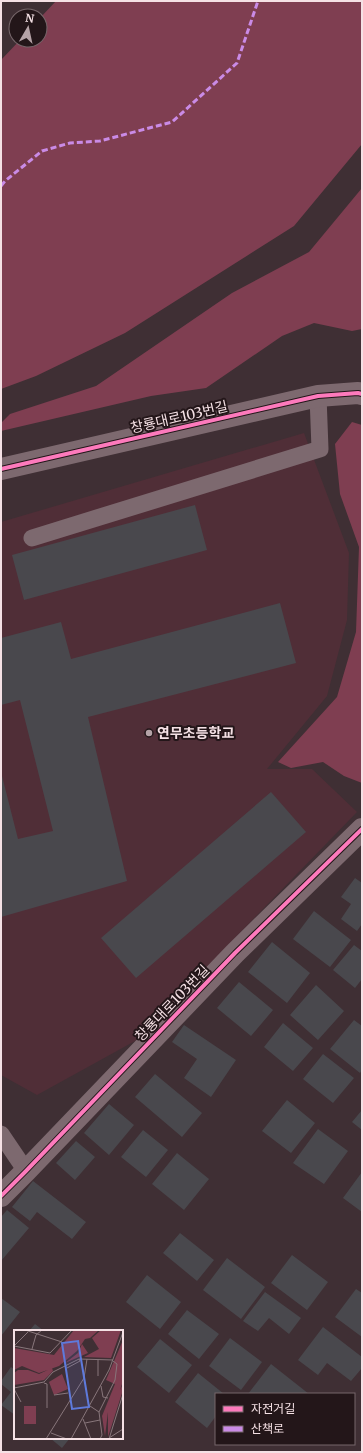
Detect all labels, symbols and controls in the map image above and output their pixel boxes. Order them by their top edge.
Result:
north arrow [8,8,48,48]
text: N [24,11,35,26]
street label: 창룡대로103번길 [129,397,229,437]
place label: 연무초등학교 [157,724,234,742]
marker: 연무초등학교 [144,728,154,738]
street label: 창룡대로103번길 [131,961,213,1045]
inset map [14,1330,123,1439]
legend [215,1393,355,1445]
text: 자전거길 [251,1401,295,1416]
text: 산책로 [251,1421,284,1436]

